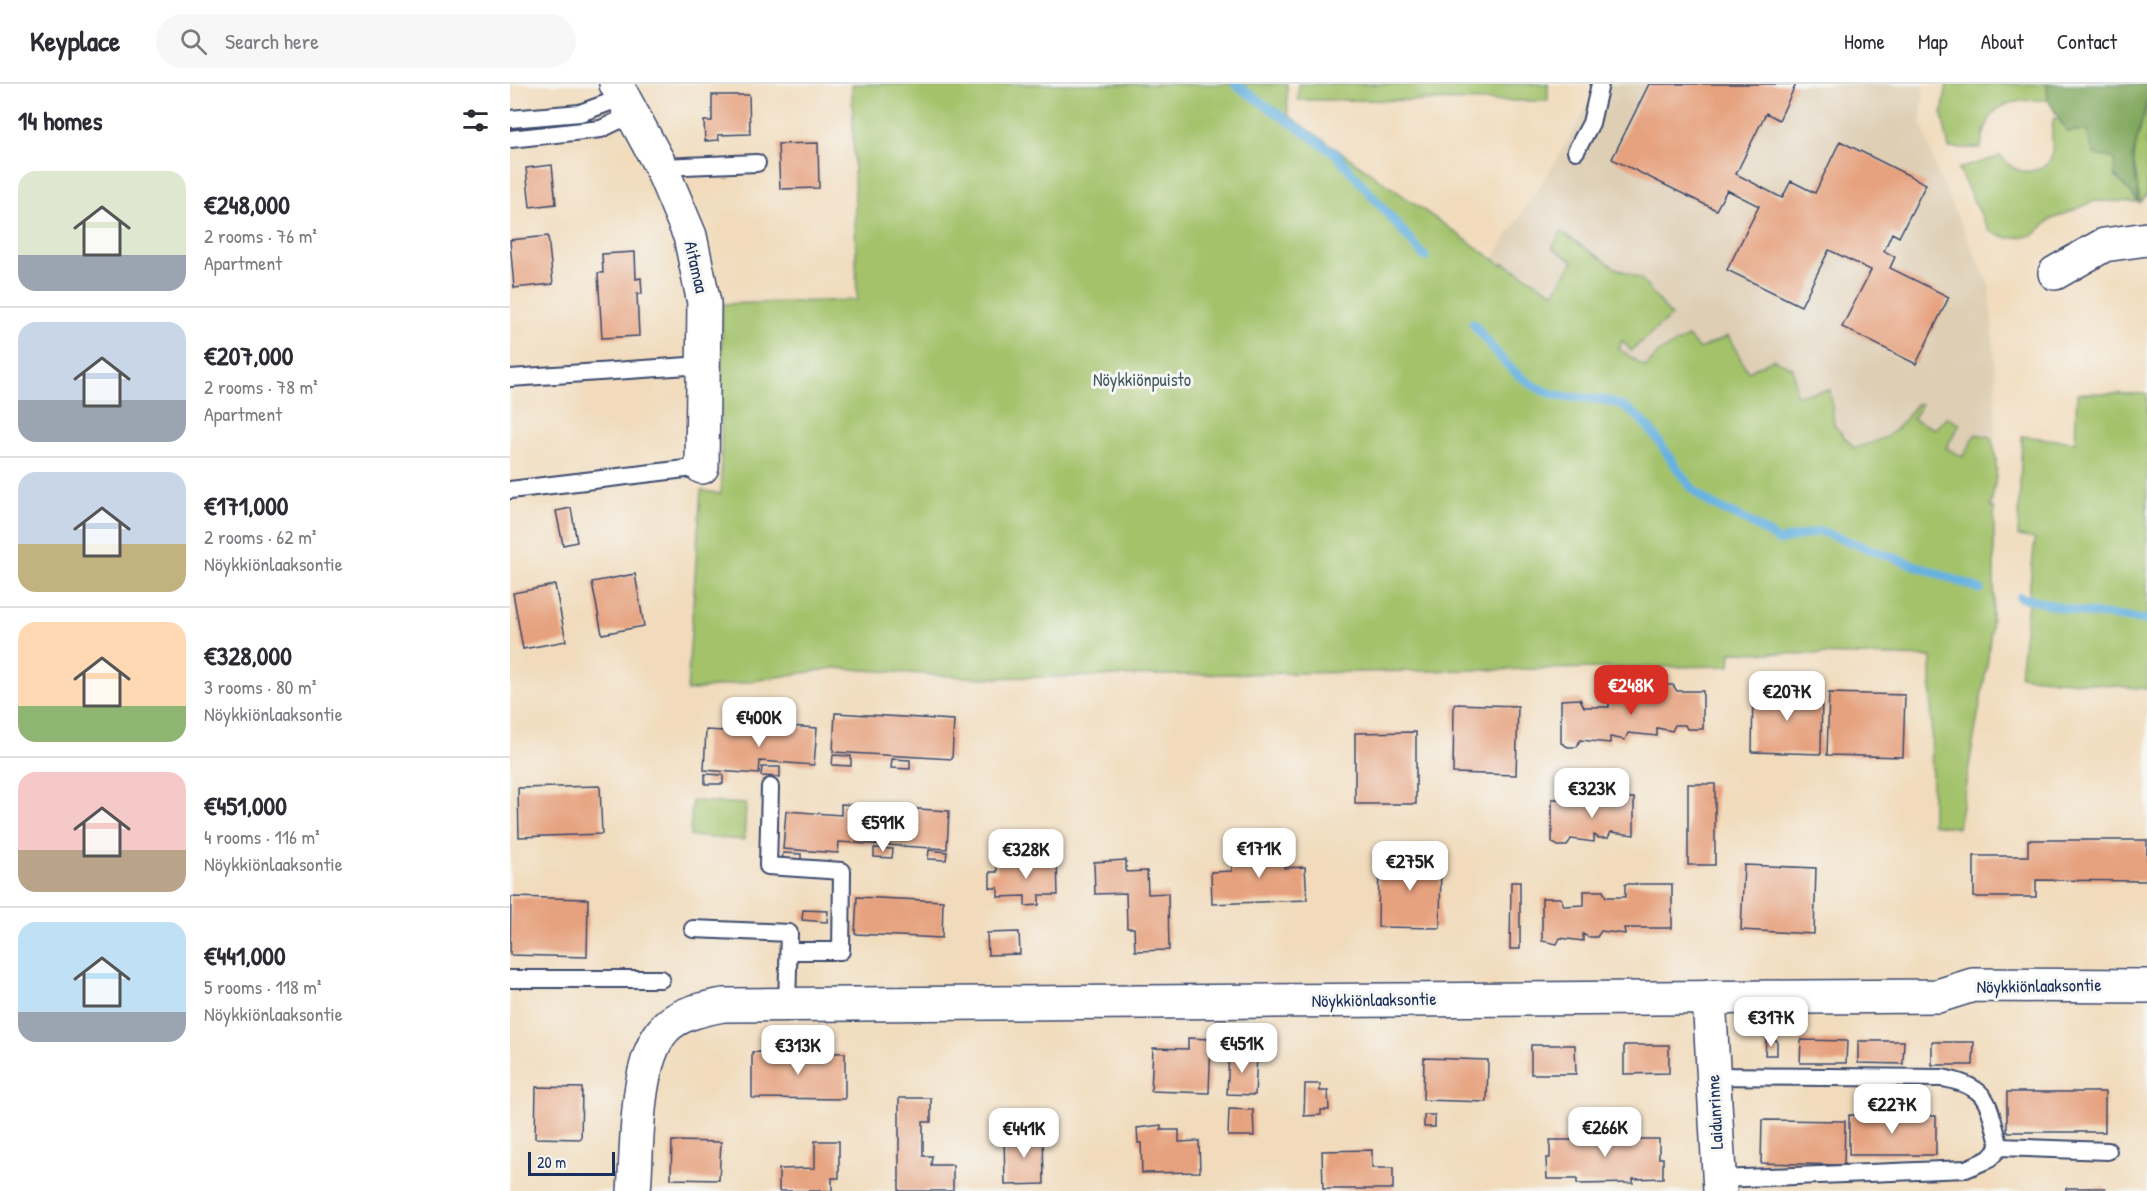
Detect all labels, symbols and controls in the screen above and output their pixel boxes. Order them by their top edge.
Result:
search box [156,14,576,68]
text: Keyplace [30,22,120,60]
icon: search [177,25,210,58]
text: Search here [225,26,319,56]
text: Home [1844,27,1885,56]
text: Map [1918,27,1948,56]
text: About [1981,27,2024,56]
text: Contact [2057,27,2117,56]
text: 14 homes [18,103,103,138]
icon: filters [459,104,492,137]
text: €248,000 [204,187,290,222]
icon: home [66,195,138,267]
text: 2 rooms · 76 m² [204,222,317,249]
street label: Aitamaa [678,239,715,295]
text: Apartment [204,249,282,276]
text: €207,000 [204,338,293,373]
icon: home [66,346,138,418]
park label: Nöykkiönpuisto [1093,367,1191,392]
text: 2 rooms · 78 m² [204,373,318,400]
text: Apartment [204,400,282,427]
text: €171,000 [204,488,288,523]
icon: home [66,496,138,568]
text: 2 rooms · 62 m² [204,523,316,550]
text: Nöykkiönlaaksontie [204,550,343,577]
text: €328,000 [204,638,292,673]
icon: home [66,646,138,718]
pin: €248K [1589,665,1673,716]
text: €248K [1608,671,1654,698]
pin: €207K [1745,671,1829,722]
text: 3 rooms · 80 m² [204,673,316,700]
text: €207K [1763,677,1811,704]
pin: €400K [717,697,801,748]
text: Nöykkiönlaaksontie [204,700,343,727]
text: €400K [736,703,782,730]
pin: €323K [1550,768,1634,819]
text: €323K [1568,774,1616,801]
text: €451,000 [204,788,287,823]
icon: home [66,796,138,868]
pin: €591K [841,802,925,853]
text: €591K [861,808,905,835]
text: 4 rooms · 116 m² [204,823,320,850]
pin: €171K [1217,828,1301,879]
pin: €328K [984,829,1068,880]
text: €171K [1237,834,1281,861]
text: €328K [1002,835,1050,862]
pin: €275K [1368,841,1452,892]
text: €275K [1386,847,1434,874]
text: Nöykkiönlaaksontie [204,850,343,877]
text: €441,000 [204,938,286,973]
icon: home [66,946,138,1018]
street label: Nöykkiönlaaksontie [1976,972,2102,999]
text: 5 rooms · 118 m² [204,973,321,1000]
street label: Nöykkiönlaaksontie [1311,986,1437,1013]
pin: €317K [1729,997,1813,1048]
text: Nöykkiönlaaksontie [204,1000,343,1027]
text: €317K [1748,1003,1794,1030]
pin: €451K [1200,1023,1284,1074]
pin: €313K [756,1025,840,1076]
text: €451K [1220,1029,1264,1056]
text: €313K [775,1031,821,1058]
street label: Laidunrinne [1700,1074,1729,1150]
pin: €227K [1850,1084,1934,1135]
text: €227K [1868,1090,1916,1117]
pin: €266K [1563,1107,1647,1158]
pin: €441K [982,1108,1066,1159]
text: €266K [1582,1113,1628,1140]
text: €441K [1003,1114,1045,1141]
scale bar [528,1149,615,1176]
text: 20 m [537,1151,566,1173]

